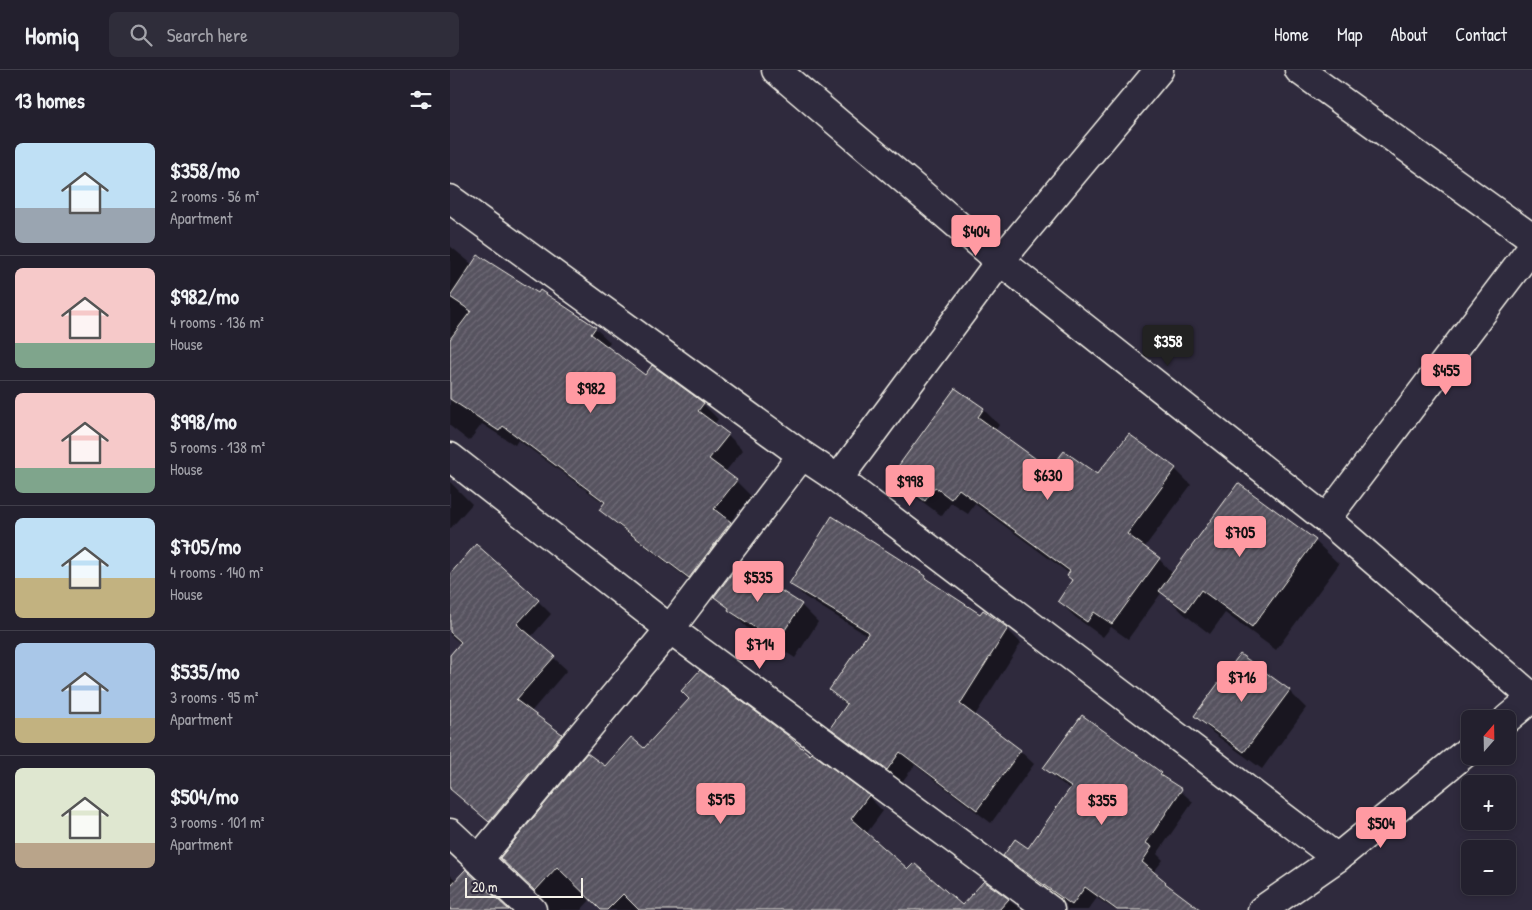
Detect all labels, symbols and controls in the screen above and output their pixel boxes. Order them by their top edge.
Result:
search box [109,12,459,57]
text: Homiq [25,19,79,51]
icon: search [127,21,155,49]
text: Search here [167,22,248,48]
text: Home [1274,22,1309,47]
text: Map [1337,22,1362,47]
text: About [1390,22,1427,47]
text: Contact [1455,22,1507,47]
text: 13 homes [15,86,85,115]
icon: filters [407,86,435,114]
text: $358/mo [170,156,240,185]
icon: home [55,163,115,223]
text: 2 rooms · 56 m² [170,185,259,207]
text: Apartment [170,207,233,229]
pin: $404 [946,214,1006,257]
text: $404 [962,220,990,242]
text: $982/mo [170,282,239,311]
icon: home [55,288,115,348]
text: 4 rooms · 136 m² [170,311,264,333]
pin: $358 [1138,324,1198,367]
text: $358 [1154,330,1182,352]
text: House [170,333,203,355]
pin: $455 [1416,354,1476,396]
text: $455 [1432,359,1460,381]
pin: $982 [561,372,621,414]
text: $982 [577,377,605,399]
text: $998/mo [170,407,237,436]
icon: home [55,413,115,473]
text: 5 rooms · 138 m² [170,436,265,458]
text: House [170,458,203,480]
pin: $630 [1018,458,1078,501]
pin: $998 [880,464,940,507]
text: $630 [1034,464,1062,486]
text: $998 [897,470,923,492]
pin: $705 [1210,516,1270,558]
text: $705 [1225,521,1255,543]
text: $705/mo [170,532,241,561]
icon: home [55,538,115,598]
pin: $535 [728,560,788,603]
text: 4 rooms · 140 m² [170,561,264,583]
text: $535 [744,566,772,588]
text: House [170,583,203,605]
pin: $714 [730,628,790,670]
text: $714 [746,633,774,655]
text: $535/mo [170,657,239,686]
pin: $716 [1212,660,1272,703]
icon: home [55,663,115,723]
text: $716 [1228,666,1256,688]
text: 3 rooms · 95 m² [170,686,258,708]
text: Apartment [170,708,233,730]
north arrow [1461,710,1516,765]
map controls [1461,710,1516,895]
button: + [1461,775,1516,830]
text: $504/mo [170,782,238,811]
pin: $515 [691,782,751,825]
pin: $355 [1072,784,1132,826]
icon: home [55,788,115,848]
text: $515 [707,788,735,810]
text: $355 [1088,789,1116,811]
pin: $504 [1351,806,1411,849]
text: 3 rooms · 101 m² [170,811,265,833]
text: $504 [1367,812,1395,834]
text: Apartment [170,833,233,855]
button: − [1461,840,1516,895]
scale bar [465,875,582,898]
text: 20 m [472,877,498,896]

